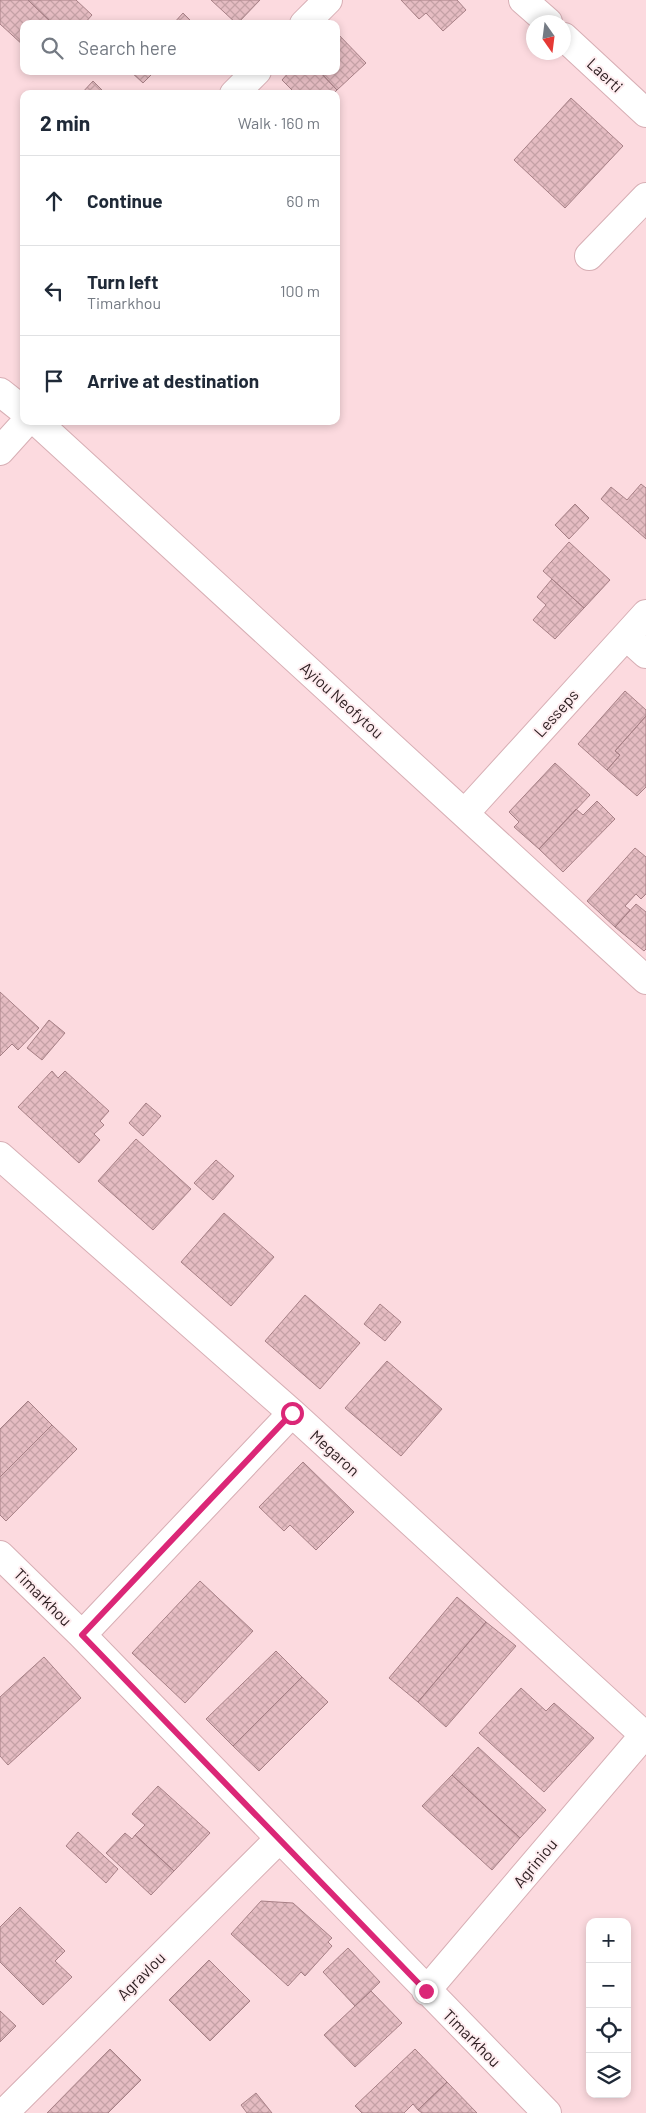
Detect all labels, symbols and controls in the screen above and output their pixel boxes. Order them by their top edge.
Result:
north arrow [526,15,571,60]
search box [20,20,340,75]
icon: search [38,34,66,62]
text: Search here [78,36,177,59]
street label: Laerti [584,53,627,96]
text: 2 min [40,110,90,135]
text: Walk · 160 m [238,113,320,132]
icon: ahead [40,187,68,215]
text: Continue [87,189,163,212]
text: 60 m [286,191,320,210]
text: Turn left [87,270,158,293]
icon: left [40,277,68,305]
text: 100 m [280,281,320,300]
text: Timarkhou [87,293,161,312]
icon: arrive [40,367,68,395]
text: Arrive at destination [87,369,259,392]
street label: Ayiou Neofytou [297,657,388,742]
street label: Lesseps [529,685,582,740]
route start [281,1402,304,1425]
street label: Megaron [307,1426,364,1480]
street label: Timarkhou [10,1564,76,1630]
street label: Agriniou [509,1834,560,1891]
map controls [586,1918,631,2098]
button: + [586,1918,631,1963]
street label: Agravlou [113,1948,169,2004]
button: − [586,1963,631,2008]
route end [415,1980,438,2003]
street label: Timarkhou [439,2005,505,2071]
button: locate [586,2008,631,2053]
button: layers [586,2053,631,2098]

